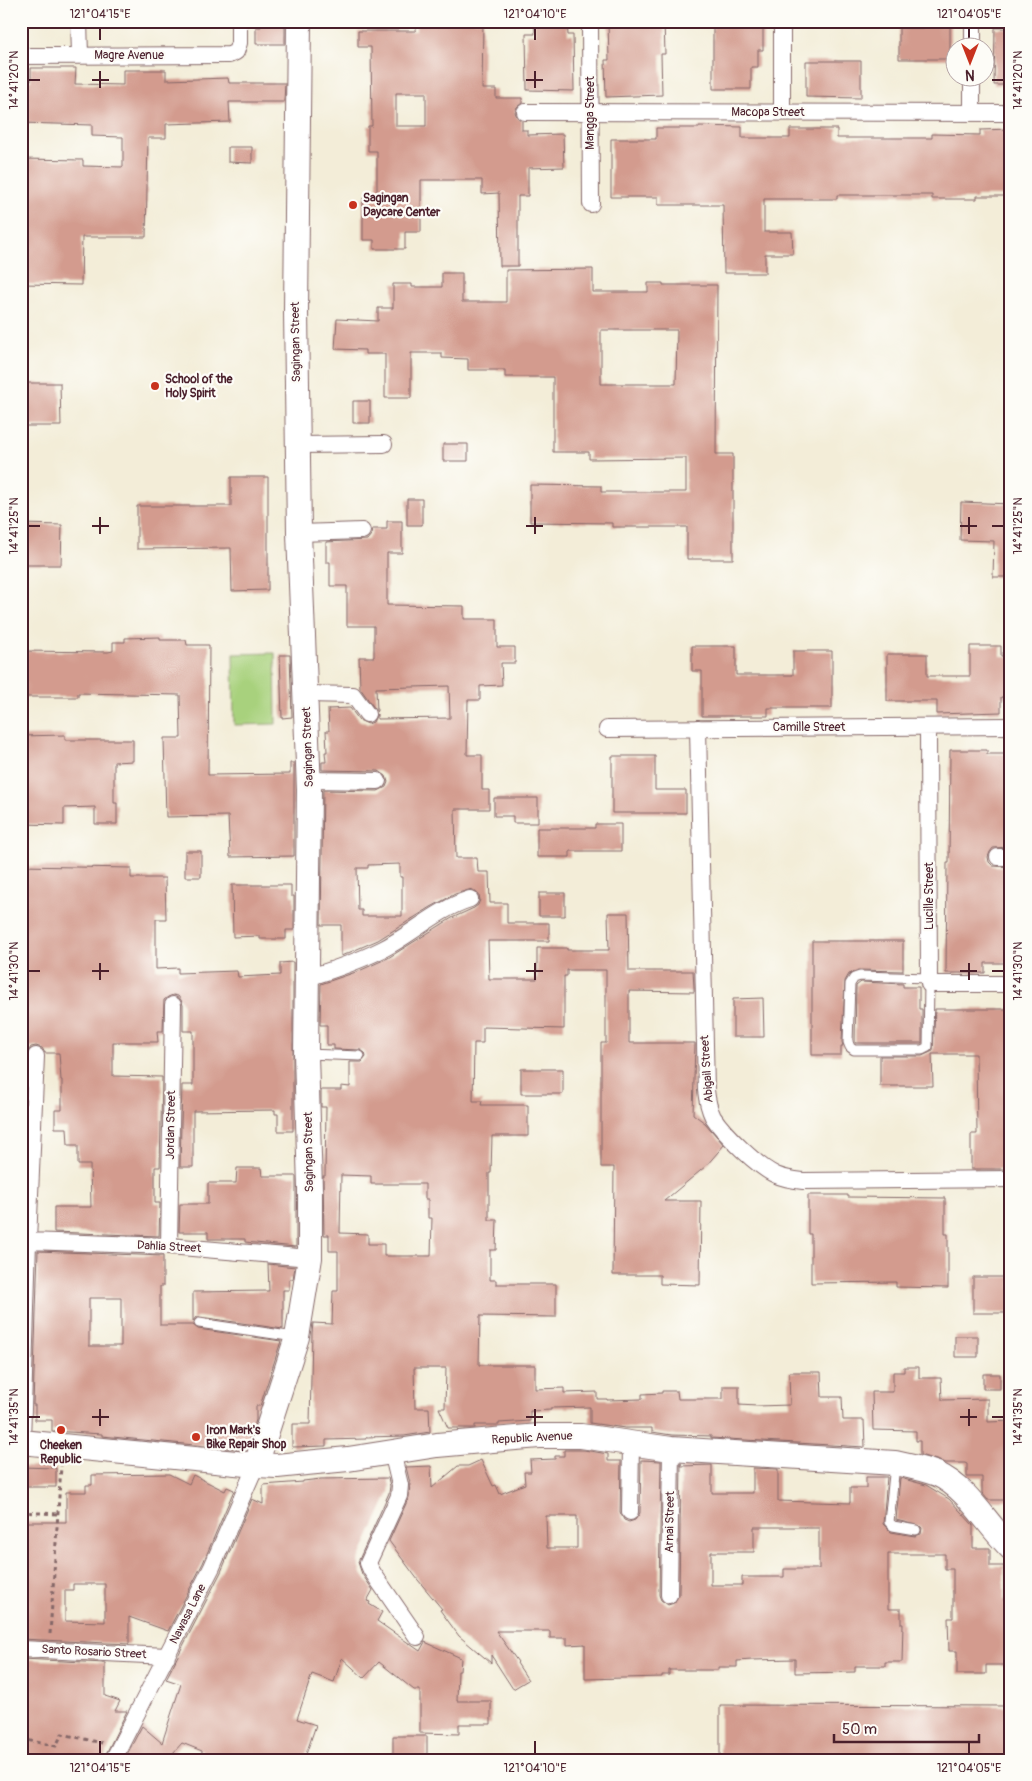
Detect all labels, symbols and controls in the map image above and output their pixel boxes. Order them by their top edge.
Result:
text: 121°04'15"E [69,7,131,22]
text: 121°04'10"E [504,7,566,22]
text: 121°04'05"E [937,7,1001,22]
north arrow [944,38,994,88]
street label: Magre Avenue [94,48,164,63]
text: 14°41'20"N [7,51,22,109]
text: 14°41'20"N [1011,51,1026,109]
text: N [965,66,975,83]
street label: Mangga Street [583,76,598,150]
street label: Macopa Street [731,105,805,120]
place label: Sagingan Daycare Center [363,191,441,220]
marker: Sagingan Daycare Center [347,199,359,211]
street label: Sagingan Street [288,301,304,382]
place label: School of the Holy Spirit [165,372,233,401]
marker: School of the Holy Spirit [149,380,161,392]
text: 14°41'25"N [7,497,22,555]
text: 14°41'25"N [1011,497,1026,555]
street label: Sagingan Street [299,706,317,788]
street label: Camille Street [773,720,845,735]
street label: Lucille Street [922,862,937,930]
text: 14°41'30"N [7,942,22,1000]
text: 14°41'30"N [1011,942,1026,1000]
street label: Abigail Street [697,1035,717,1103]
street label: Jordan Street [163,1090,179,1160]
street label: Sagingan Street [301,1111,317,1192]
street label: Dahlia Street [136,1238,202,1256]
text: 14°41'35"N [7,1388,22,1446]
text: 14°41'35"N [1011,1388,1026,1446]
place label: Iron Mark's Bike Repair Shop [206,1423,287,1452]
marker: Cheeken Republic [55,1424,67,1436]
street label: Republic Avenue [491,1428,573,1448]
marker: Iron Mark's Bike Repair Shop [190,1431,202,1443]
place label: Cheeken Republic [40,1438,82,1467]
street label: Arnai Street [662,1491,678,1553]
street label: Nawasa Lane [166,1581,210,1647]
street label: Santo Rosario Street [41,1642,147,1662]
scale bar [834,1711,980,1743]
text: 50 m [842,1720,877,1739]
text: 121°04'15"E [69,1761,131,1776]
text: 121°04'10"E [504,1761,566,1776]
text: 121°04'05"E [937,1761,1001,1776]

